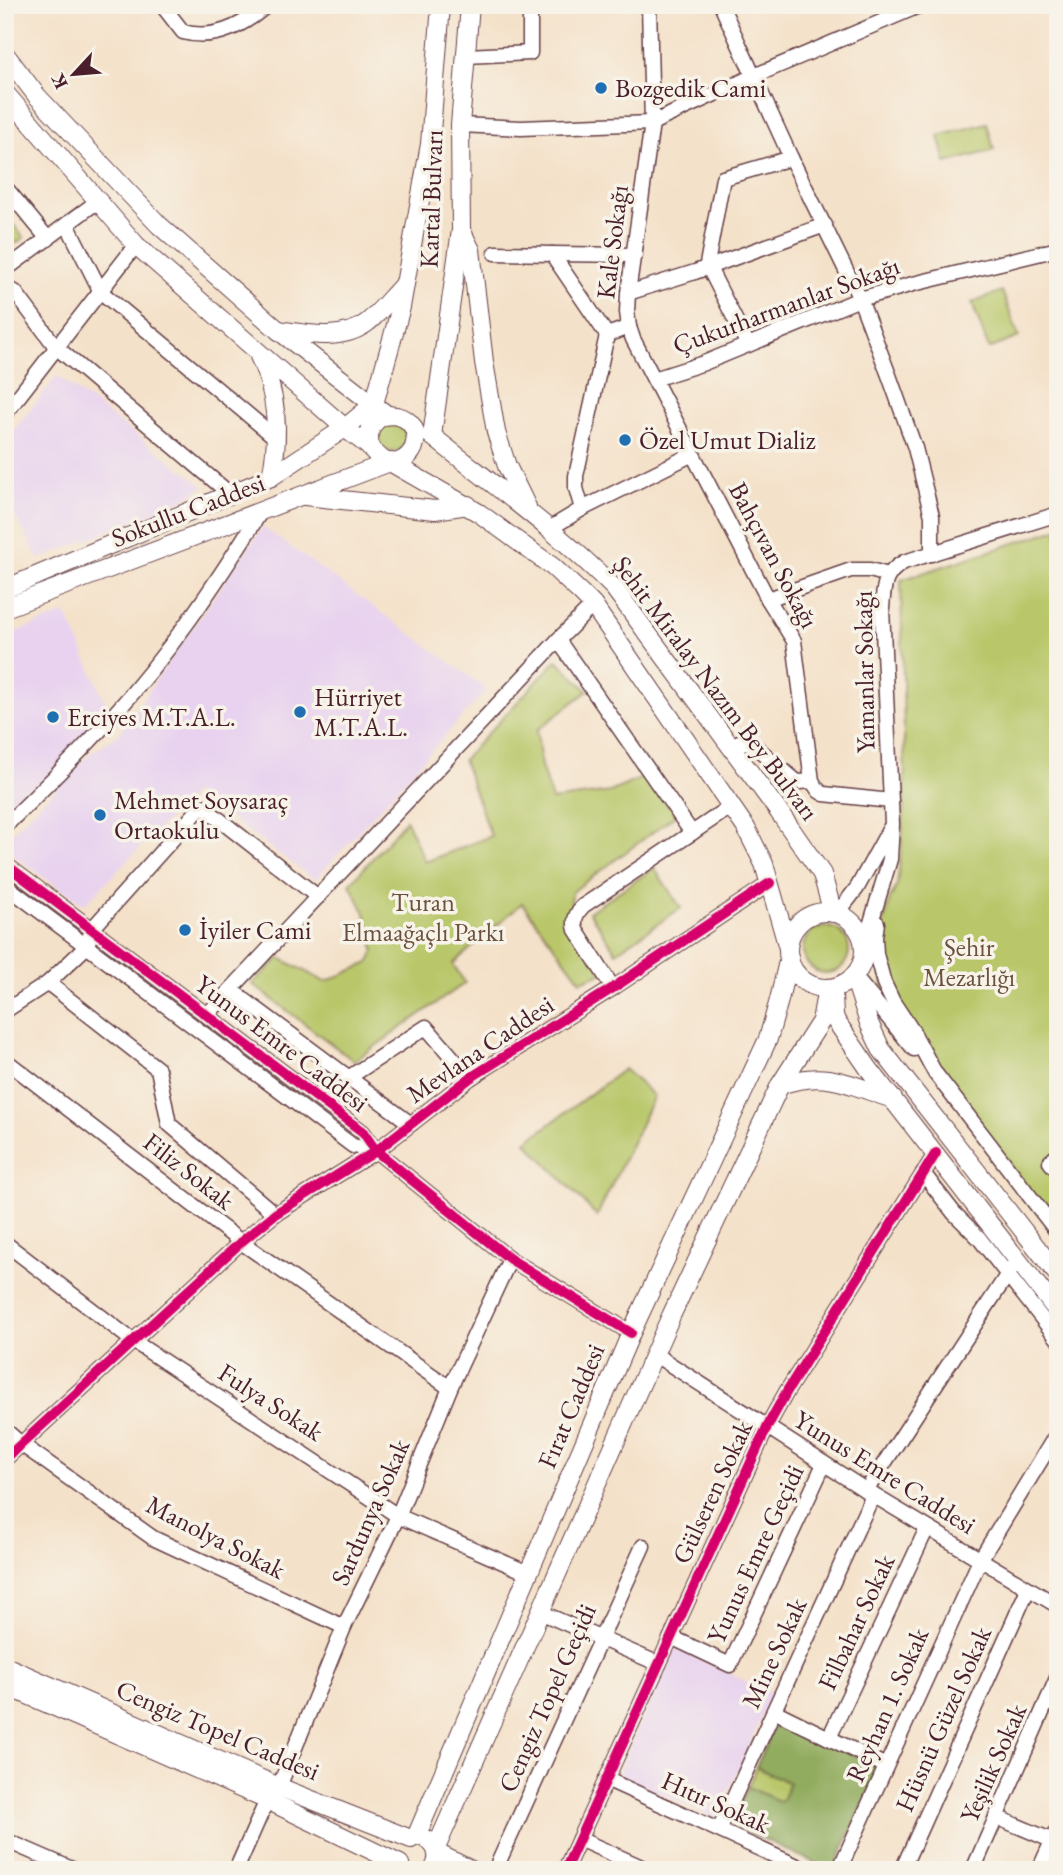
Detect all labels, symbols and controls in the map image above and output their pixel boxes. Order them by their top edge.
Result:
north arrow [38,38,108,108]
text: K [45,69,74,93]
place label: Bozgedik Cami [615,71,766,105]
marker: Bozgedik Cami [593,80,609,96]
street label: Kartal Bulvarı [412,129,450,269]
street label: Kale Sokağı [588,183,636,301]
street label: Çukurharmanlar Sokağı [668,248,904,362]
place label: Özel Umut Dializ [639,423,816,457]
marker: Özel Umut Dializ [617,432,633,448]
street label: Sokullu Caddesi [106,465,270,555]
street label: Bahçıvan Sokağı [721,476,827,634]
street label: Şehit Miralay Nazım Bey Bulvarı [605,549,827,827]
street label: Yamanlar Sokağı [846,590,882,754]
place label: Hürriyet M.T.A.L. [314,680,408,744]
place label: Erciyes M.T.A.L. [67,700,236,734]
marker: Hürriyet M.T.A.L. [292,704,308,720]
marker: Erciyes M.T.A.L. [45,709,61,725]
place label: Mehmet Soysaraç Ortaokulu [114,783,288,847]
marker: Mehmet Soysaraç Ortaokulu [92,807,108,823]
park label: Turan Elmaağaçlı Parkı [342,885,504,949]
place label: İyiler Cami [199,913,311,947]
marker: İyiler Cami [177,922,193,938]
park label: Şehir Mezarlığı [923,930,1015,994]
street label: Yunus Emre Caddesi [188,967,376,1119]
street label: Mevlana Caddesi [400,987,560,1111]
street label: Filiz Sokak [137,1125,242,1218]
street label: Fırat Caddesi [530,1339,612,1473]
street label: Fulya Sokak [212,1355,331,1449]
street label: Yunus Emre Caddesi [787,1402,983,1542]
street label: Gülseren Sokak [664,1414,760,1569]
street label: Sardunya Sokak [323,1433,418,1590]
street label: Yunus Emre Geçidi [699,1459,811,1649]
street label: Manolya Sokak [141,1487,292,1587]
street label: Filbahar Sokak [810,1548,903,1695]
street label: Mine Sokak [734,1592,815,1714]
street label: Cengiz Topel Geçidi [490,1598,604,1798]
street label: Hüsnü Güzel Sokak [887,1620,999,1817]
street label: Reyhan 1. Sokak [838,1622,937,1788]
street label: Cengiz Topel Caddesi [111,1672,325,1788]
street label: Yeşilik Sokak [952,1697,1035,1828]
street label: Hıtır Sokak [656,1763,776,1841]

